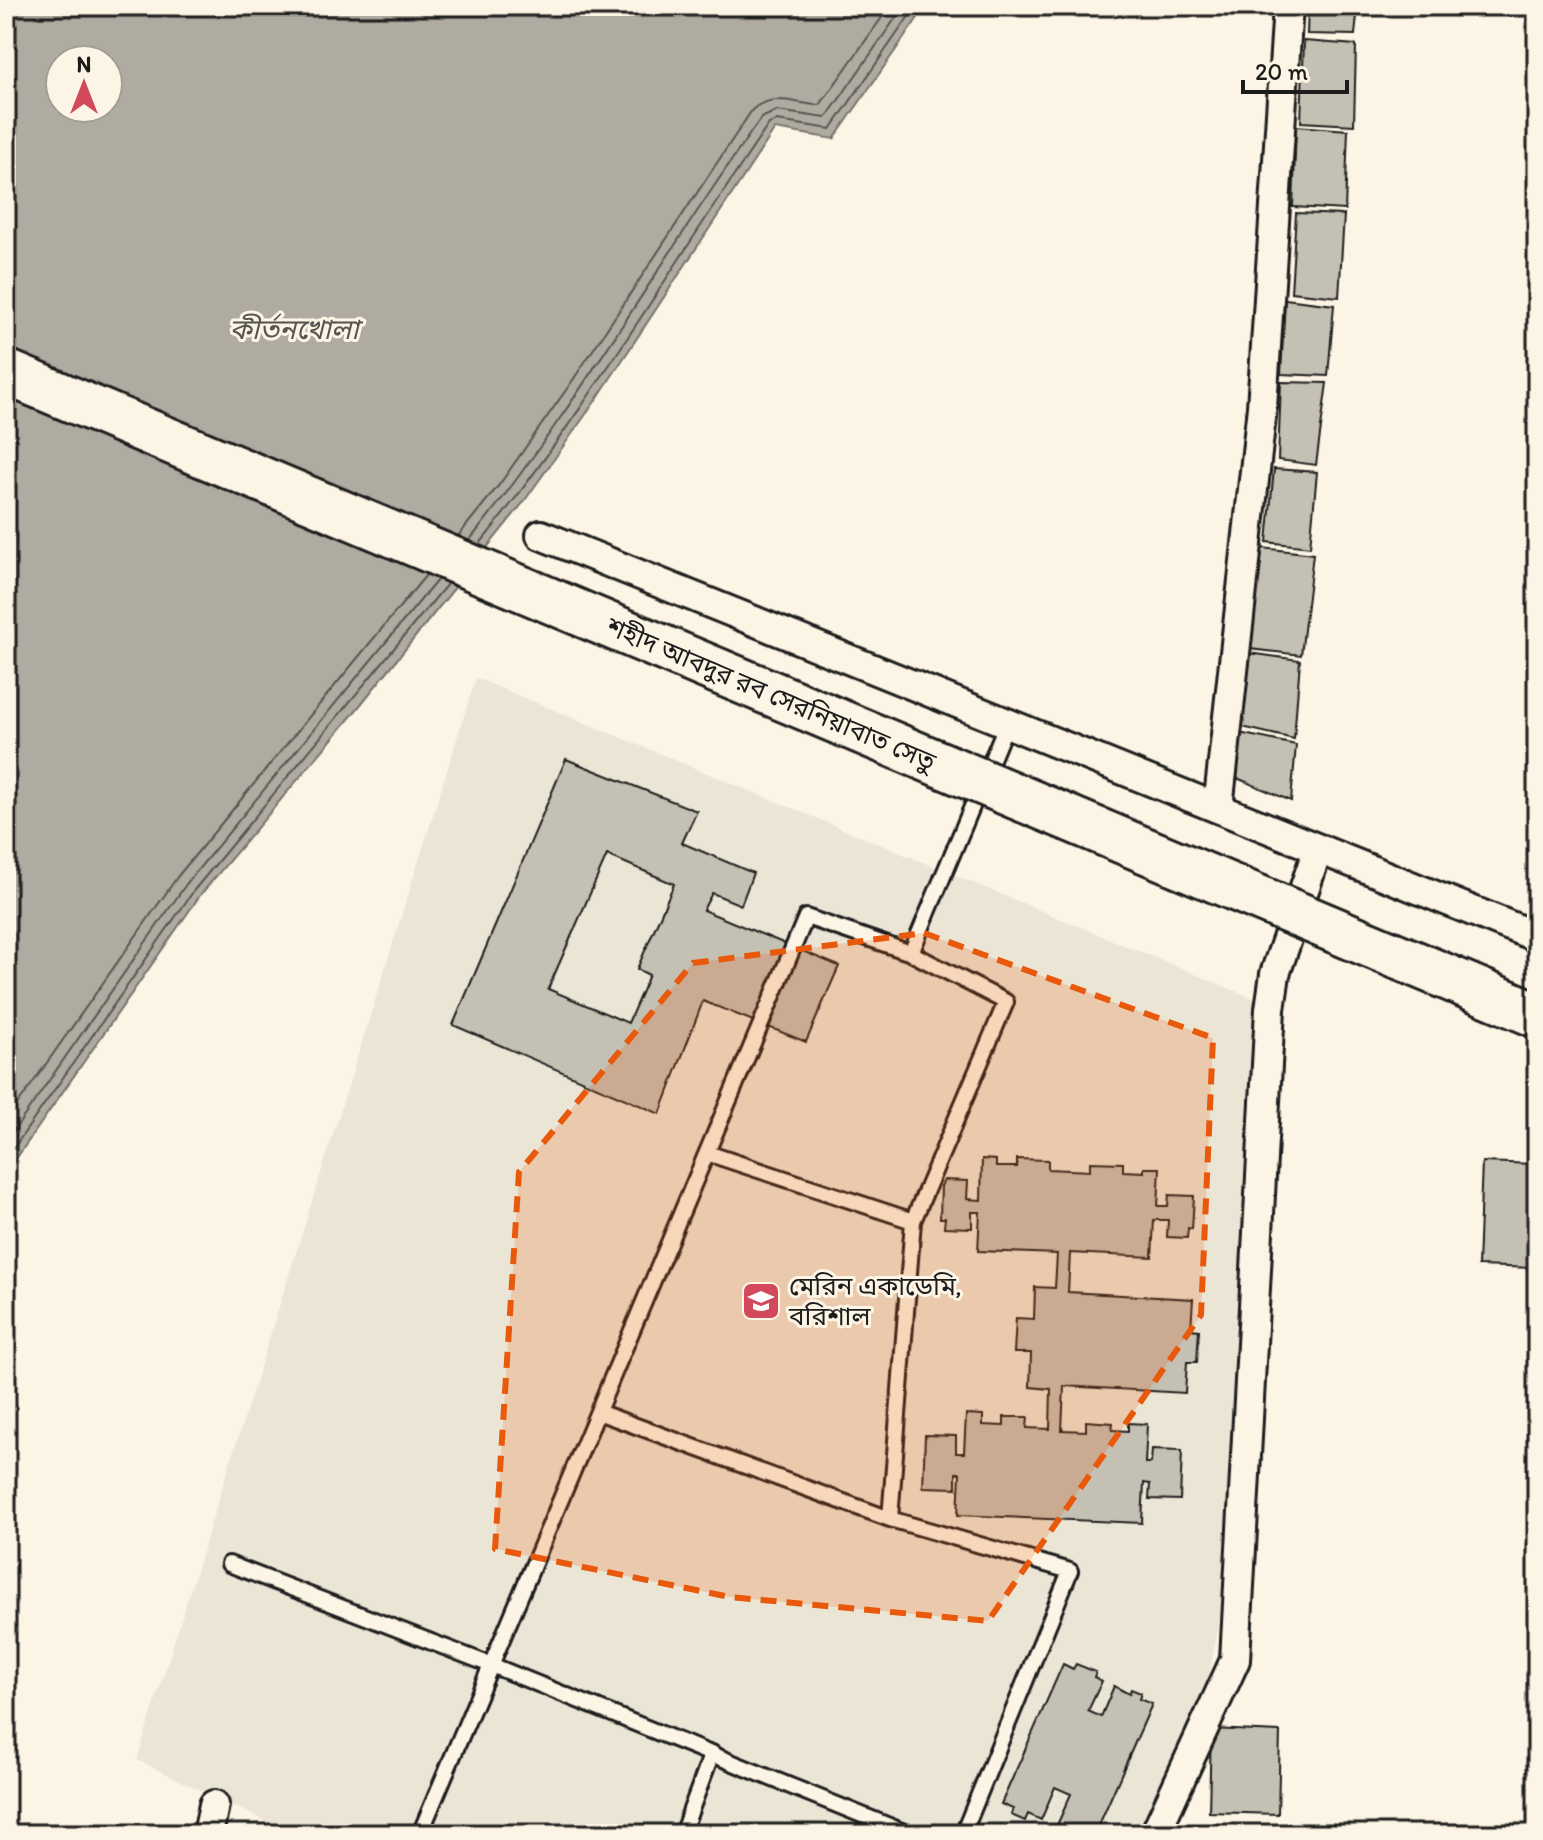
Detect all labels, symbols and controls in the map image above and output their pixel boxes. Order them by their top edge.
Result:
north arrow [44,44,124,124]
scale bar [1243,44,1347,94]
text: N [77,51,91,78]
text: 20 m [1255,57,1308,86]
water label: কীর্তনখোলা [229,312,364,346]
street label: শহীদ আবদুর রব সেরনিয়াবাত সেতু [601,610,941,778]
place label: মেরিন একাডেমি, বরিশাল [788,1270,962,1332]
school or university icon: মেরিন একাডেমি, বরিশাল [740,1280,782,1322]

